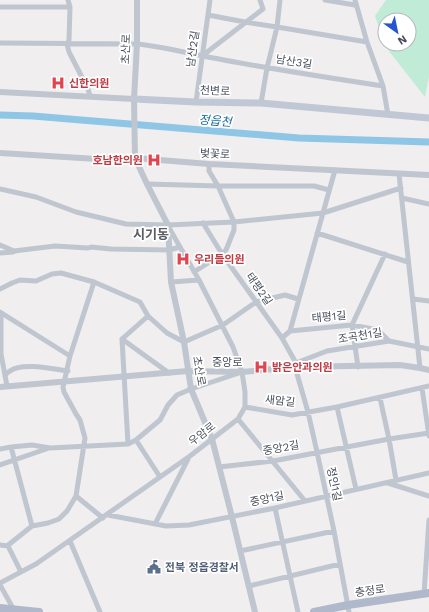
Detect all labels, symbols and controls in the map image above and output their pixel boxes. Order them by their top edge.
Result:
north arrow [377,12,417,52]
street label: 남산2길 [184,30,202,68]
text: N [395,32,409,48]
street label: 초산로 [119,34,133,64]
street label: 남산3길 [275,53,313,71]
hospital icon: 신한의원 [50,75,66,91]
place label: 신한의원 [69,77,109,90]
street label: 천변로 [200,84,230,98]
water label: 정읍천 [198,113,234,129]
street label: 벚꽃로 [199,147,231,161]
hospital icon: 호남한의원 [146,152,162,168]
place label: 호남한의원 [92,154,143,167]
district label: 시기동 [133,227,169,242]
hospital icon: 우리들의원 [175,251,191,267]
place label: 우리들의원 [194,253,245,266]
street label: 태평2길 [243,270,275,308]
street label: 태평1길 [311,309,347,325]
street label: 조곡천1길 [337,326,383,346]
street label: 초산로 [190,355,208,387]
street label: 중앙로 [212,356,242,369]
hospital icon: 밝은안과의원 [253,359,269,375]
place label: 밝은안과의원 [272,361,333,374]
street label: 새암길 [264,393,296,409]
street label: 우암로 [186,420,218,448]
street label: 중앙2길 [262,438,300,458]
street label: 정인1길 [324,466,344,502]
street label: 중앙1길 [249,489,285,509]
public building icon: 전북 정읍경찰서 [146,559,162,575]
place label: 전북 정읍경찰서 [165,561,239,574]
street label: 충정로 [354,582,386,600]

